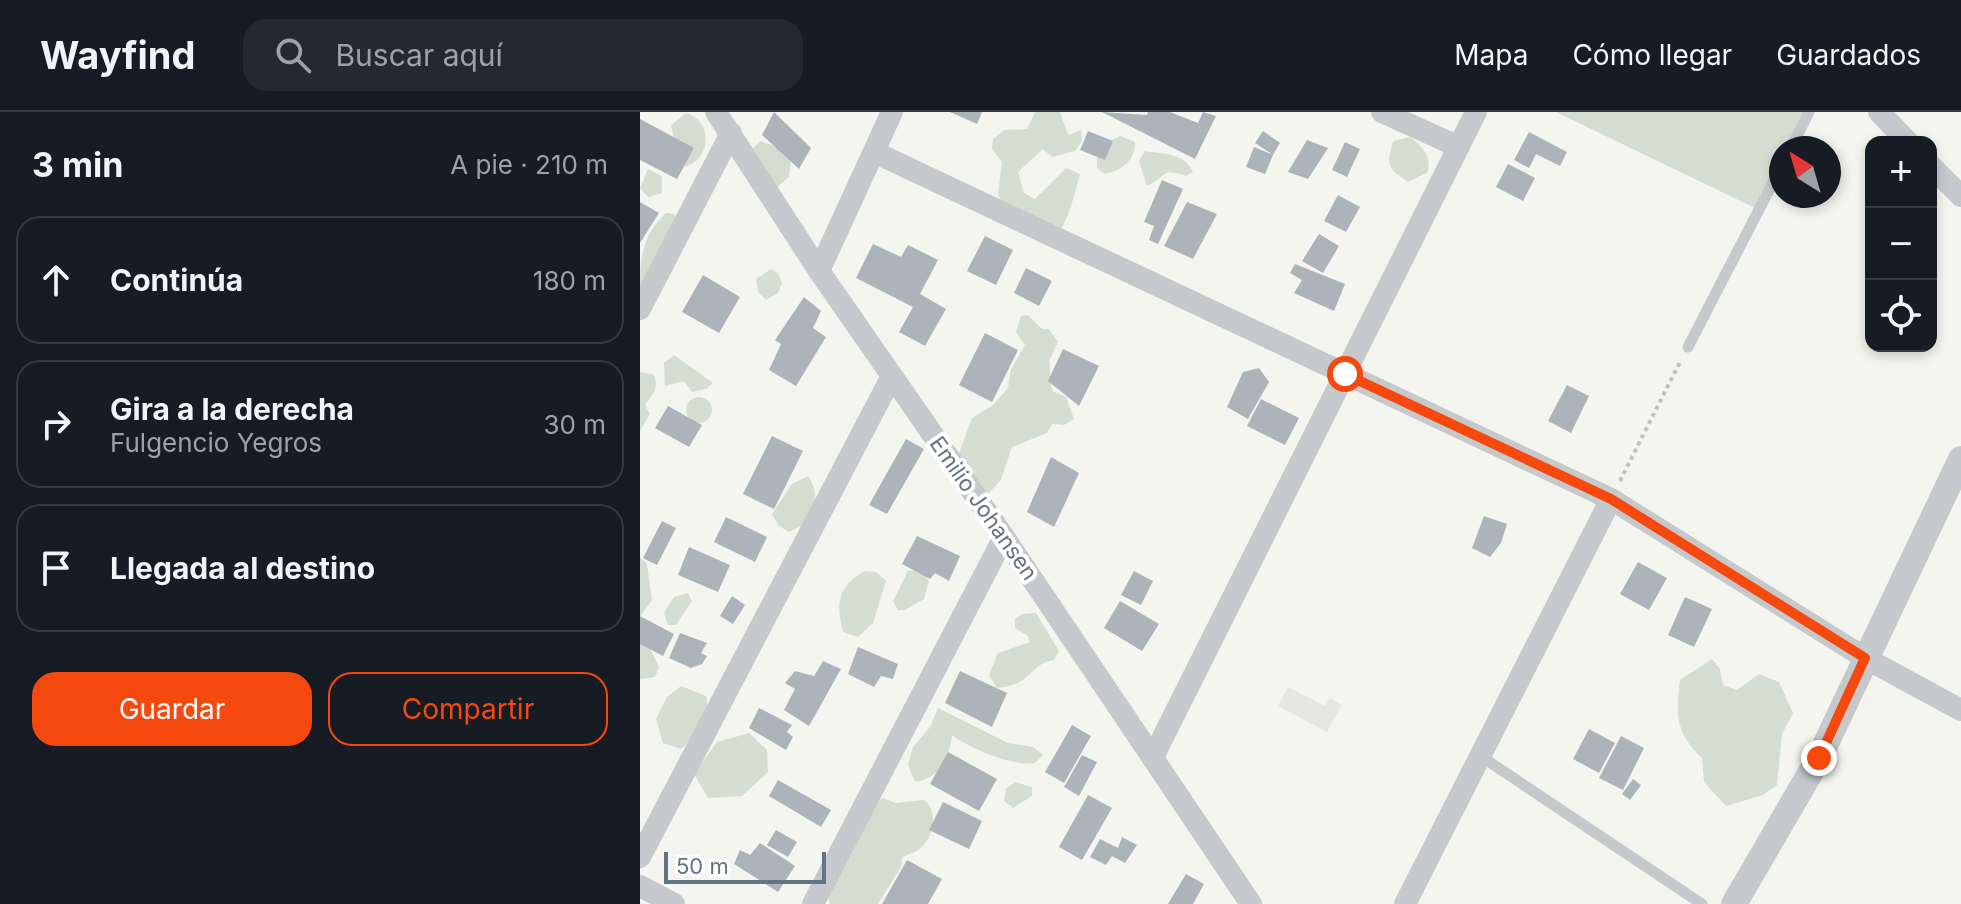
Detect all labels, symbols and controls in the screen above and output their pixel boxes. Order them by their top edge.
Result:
search box [243,19,803,91]
text: Wayfind [40,32,195,78]
icon: search [271,33,315,77]
text: Buscar aquí [335,37,503,73]
text: Mapa [1454,38,1528,72]
text: Cómo llegar [1572,38,1732,72]
text: Guardados [1776,38,1921,72]
north arrow [1769,136,1841,208]
map controls [1865,136,1937,352]
button: + [1865,136,1937,208]
text: 3 min [32,144,123,185]
text: A pie · 210 m [450,149,608,180]
button: − [1865,208,1937,280]
icon: ahead [34,258,78,302]
text: Continúa [110,262,243,298]
text: 180 m [533,265,606,296]
button: locate [1865,280,1937,352]
route start [1327,356,1363,392]
text: Gira a la derecha [110,391,354,427]
icon: right [34,402,78,446]
text: 30 m [543,409,606,440]
text: Fulgencio Yegros [110,427,322,458]
street label: Emilio Johansen [925,431,1043,585]
icon: arrive [34,546,78,590]
text: Llegada al destino [110,550,375,586]
button: Guardar [32,672,312,746]
button: Compartir [328,672,608,746]
route end [1801,740,1837,776]
scale bar [664,848,826,884]
text: 50 m [676,853,729,879]

